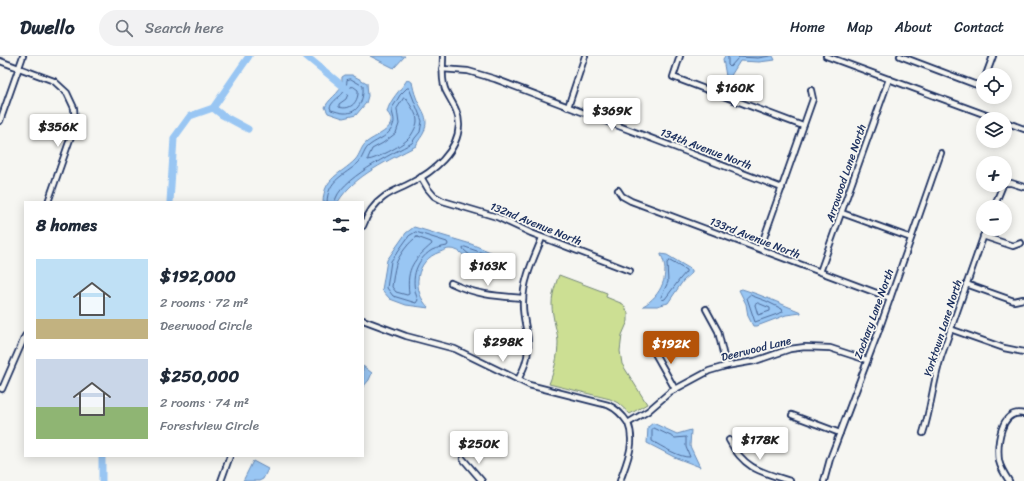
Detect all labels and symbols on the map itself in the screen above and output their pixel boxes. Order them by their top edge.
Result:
pin: $160K [707,75,763,109]
pin: $369K [584,98,640,132]
pin: $356K [30,114,86,148]
street label: Arrowood Lane North [820,121,872,225]
street label: 134th Avenue North [657,123,755,175]
street label: 132nd Avenue North [487,197,585,251]
street label: 133rd Avenue North [707,212,803,264]
pin: $163K [460,253,516,287]
street label: Zachary Lane North [849,266,899,362]
street label: Yorktown Lane North [918,277,968,379]
pin: $298K [475,329,531,363]
pin: $192K [643,331,699,365]
street label: Deerwood Lane [719,331,794,367]
pin: $178K [732,427,788,461]
pin: $250K [451,431,507,465]

